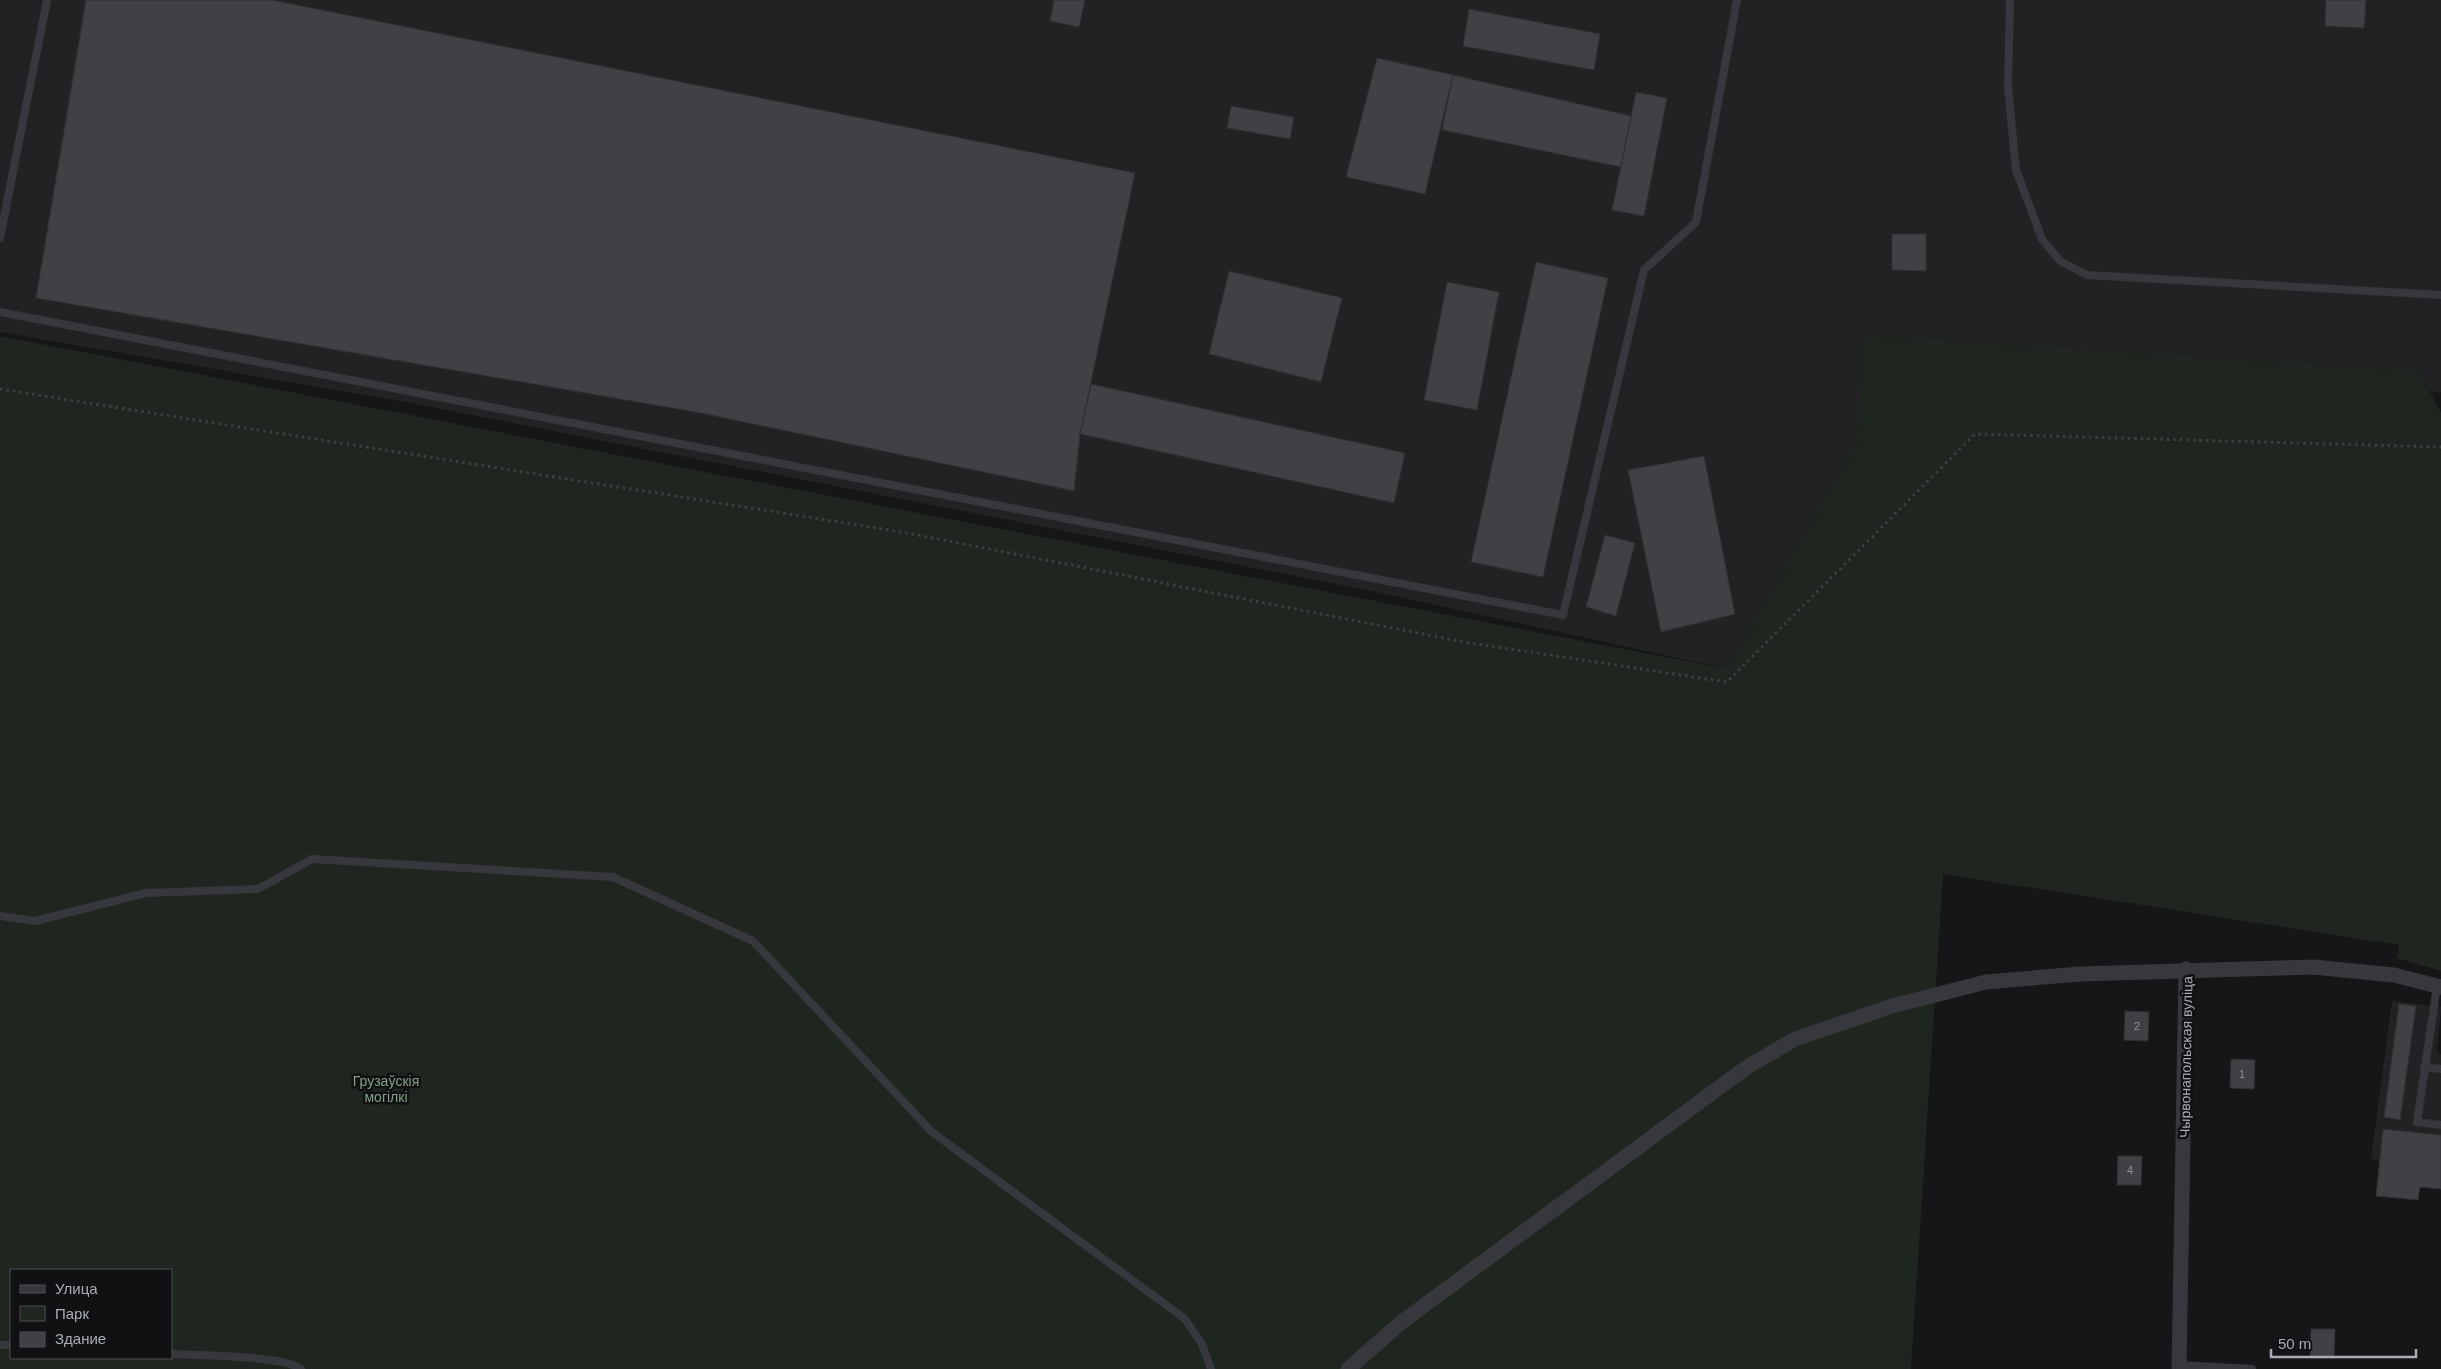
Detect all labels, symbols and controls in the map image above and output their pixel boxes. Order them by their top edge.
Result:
street label: Чырвонапольская вуліца [2177,976,2195,1138]
house number: 2 [2134,1020,2140,1032]
house number: 1 [2239,1068,2245,1080]
park label: Грузаўскія могілкі [353,1073,419,1105]
house number: 4 [2127,1164,2133,1176]
legend [10,1269,172,1359]
text: Улица [55,1280,98,1297]
text: Парк [55,1305,89,1322]
scale bar [2271,1326,2416,1358]
text: Здание [55,1330,106,1347]
text: 50 m [2278,1335,2311,1352]

